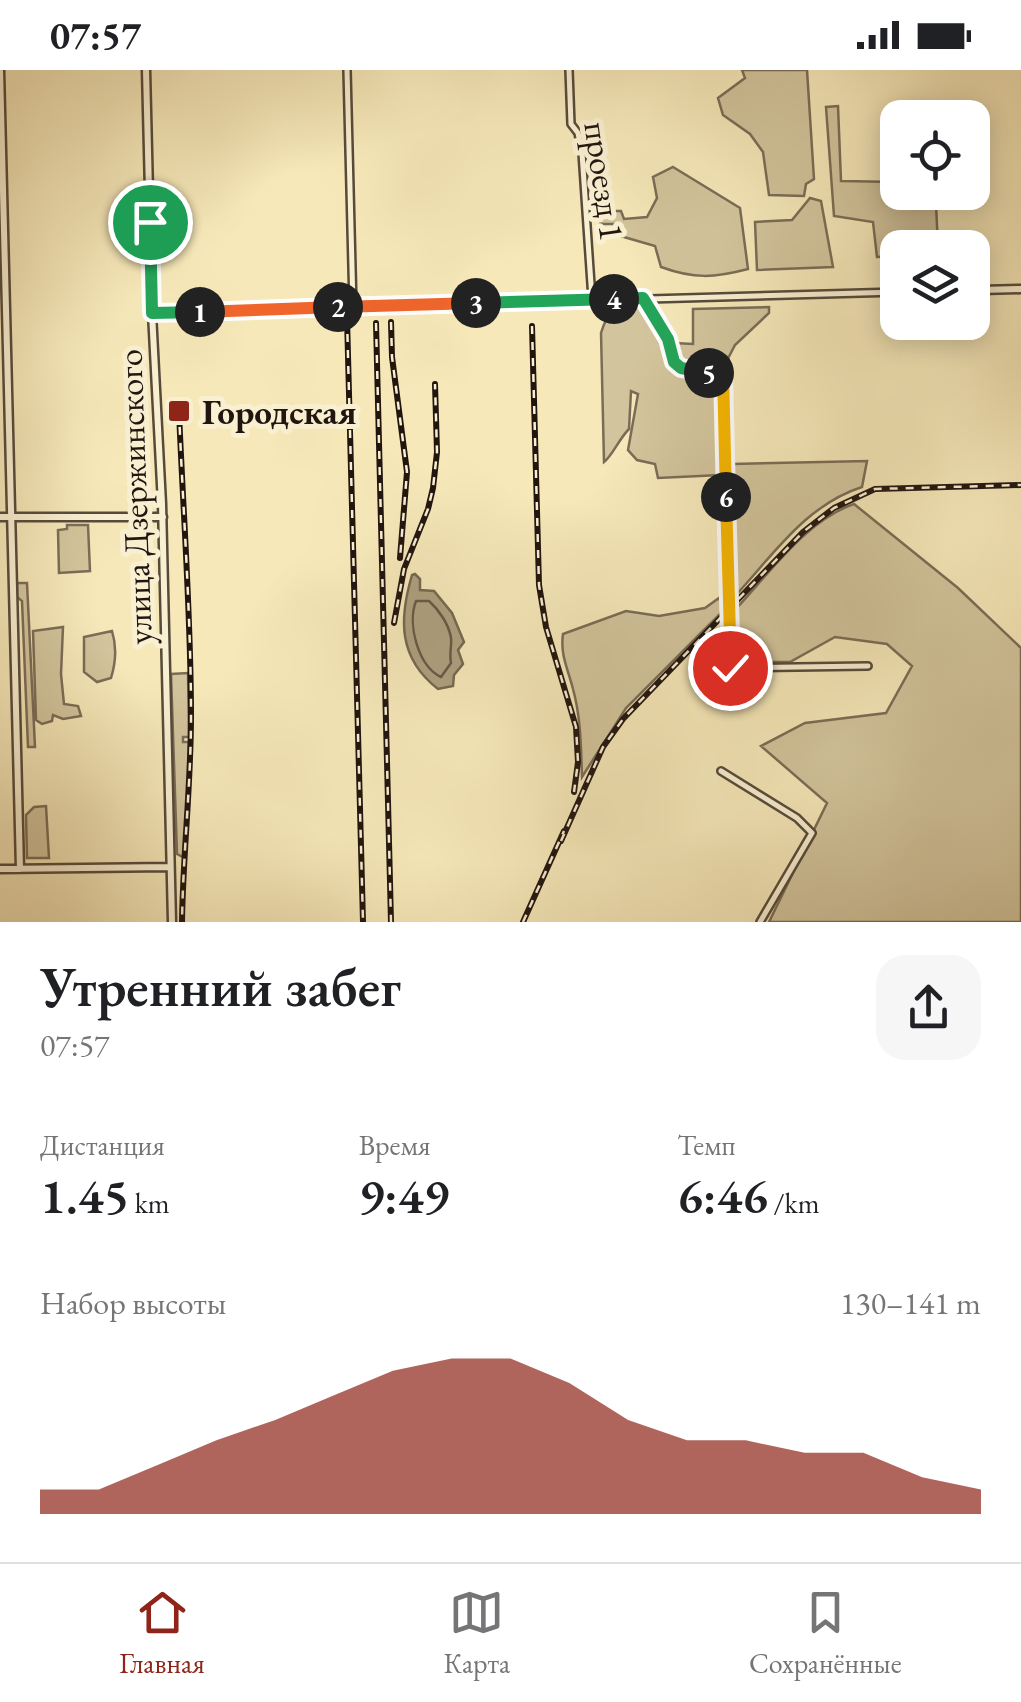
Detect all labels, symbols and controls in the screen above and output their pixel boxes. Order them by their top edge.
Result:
text: 07:57 [50,11,141,60]
map controls [880,100,990,340]
button: locate [880,100,990,210]
street label: проезд 1 [573,119,636,243]
pin [108,180,193,265]
icon: arrive [123,195,178,250]
button: layers [880,230,990,340]
pin: 4 [589,274,639,324]
pin: 3 [451,278,501,328]
text: 4 [607,281,621,317]
pin: 2 [313,282,363,332]
text: 3 [469,285,483,321]
pin: 1 [175,287,225,337]
text: 2 [331,289,345,325]
text: 1 [193,294,207,330]
street label: улица Дзержинского [106,348,163,646]
pin: 5 [684,348,734,398]
text: 5 [702,355,716,391]
place label: Городская [202,389,357,434]
marker: Городская [166,398,192,424]
pin: 6 [701,472,751,522]
text: 6 [719,479,733,515]
pin [688,626,773,711]
icon: check [703,641,758,696]
text: Утренний забег [40,951,401,1022]
button: share [876,955,981,1060]
text: 07:57 [40,1024,109,1066]
text: Дистанция [40,1127,165,1163]
text: Время [359,1127,431,1163]
text: Темп [677,1127,736,1163]
text: 1.45 [40,1163,129,1228]
text: 9:49 [359,1163,449,1228]
text: 6:46 [677,1163,768,1228]
text: km [129,1185,170,1221]
text: /km [768,1185,820,1221]
text: Набор высоты [40,1282,226,1324]
text: 130–141 m [840,1282,981,1324]
tab: Главная [119,1585,205,1681]
tab: Карта [443,1585,510,1681]
tab: Сохранённые [749,1585,902,1681]

